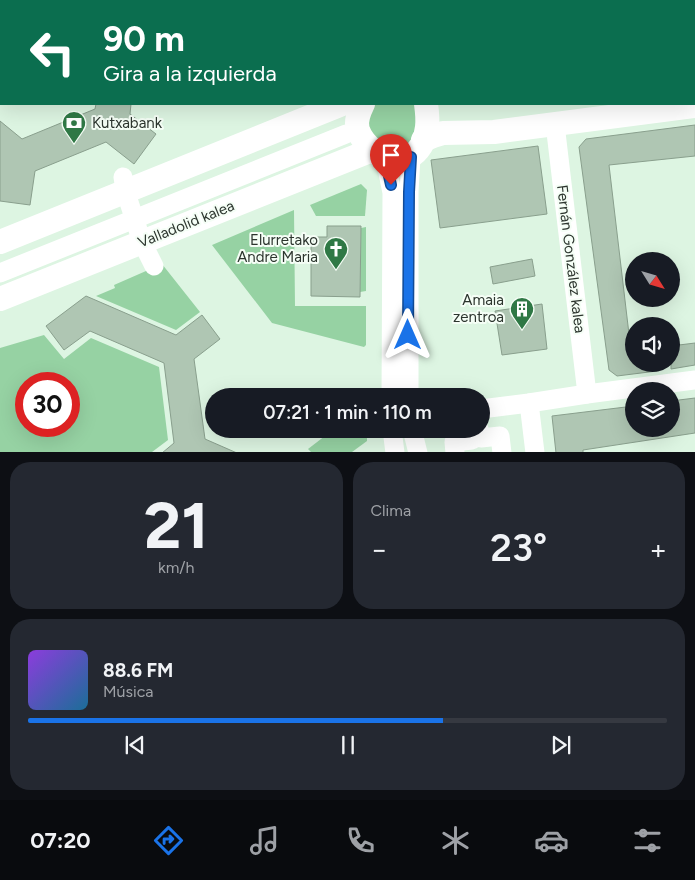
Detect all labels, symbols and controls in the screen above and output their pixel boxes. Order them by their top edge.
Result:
text: 90 m [103,18,185,60]
icon: left [20,20,85,85]
text: Gira a la izquierda [103,60,277,87]
bank icon: Kutxabank [61,110,87,144]
place label: Kutxabank [92,114,163,132]
pin [370,134,412,185]
icon: arrive [377,141,405,169]
street label: Fernán González kalea [553,184,589,334]
street label: Valladolid kalea [135,196,237,252]
place label: Elurretako Andre Maria [237,231,318,266]
church icon: Elurretako Andre Maria [323,236,349,270]
north arrow [625,252,680,308]
map controls [625,252,680,437]
place label: Amaia zentroa [453,291,504,326]
building icon: Amaia zentroa [509,296,535,330]
position arrow [381,308,433,360]
button: sound [625,317,680,372]
speed limit sign: 30 [15,372,80,437]
button: layers [625,382,680,437]
text: 07:21 · 1 min · 110 m [263,401,432,424]
text: 21 [144,486,209,564]
text: Clima [371,501,411,520]
text: 23° [490,525,547,571]
text: − [371,532,388,566]
text: + [650,532,667,566]
text: km/h [158,558,195,577]
text: 88.6 FM [103,659,173,682]
text: Música [103,682,153,701]
icon: previous [121,731,149,759]
icon: pause [334,731,362,759]
icon: next [547,731,575,759]
icon: directions [151,823,186,858]
icon: music [247,823,282,858]
icon: phone [343,823,378,858]
icon: climate [438,823,473,858]
icon: car [534,823,569,858]
icon: filters [630,823,665,858]
text: 07:20 [30,827,90,854]

